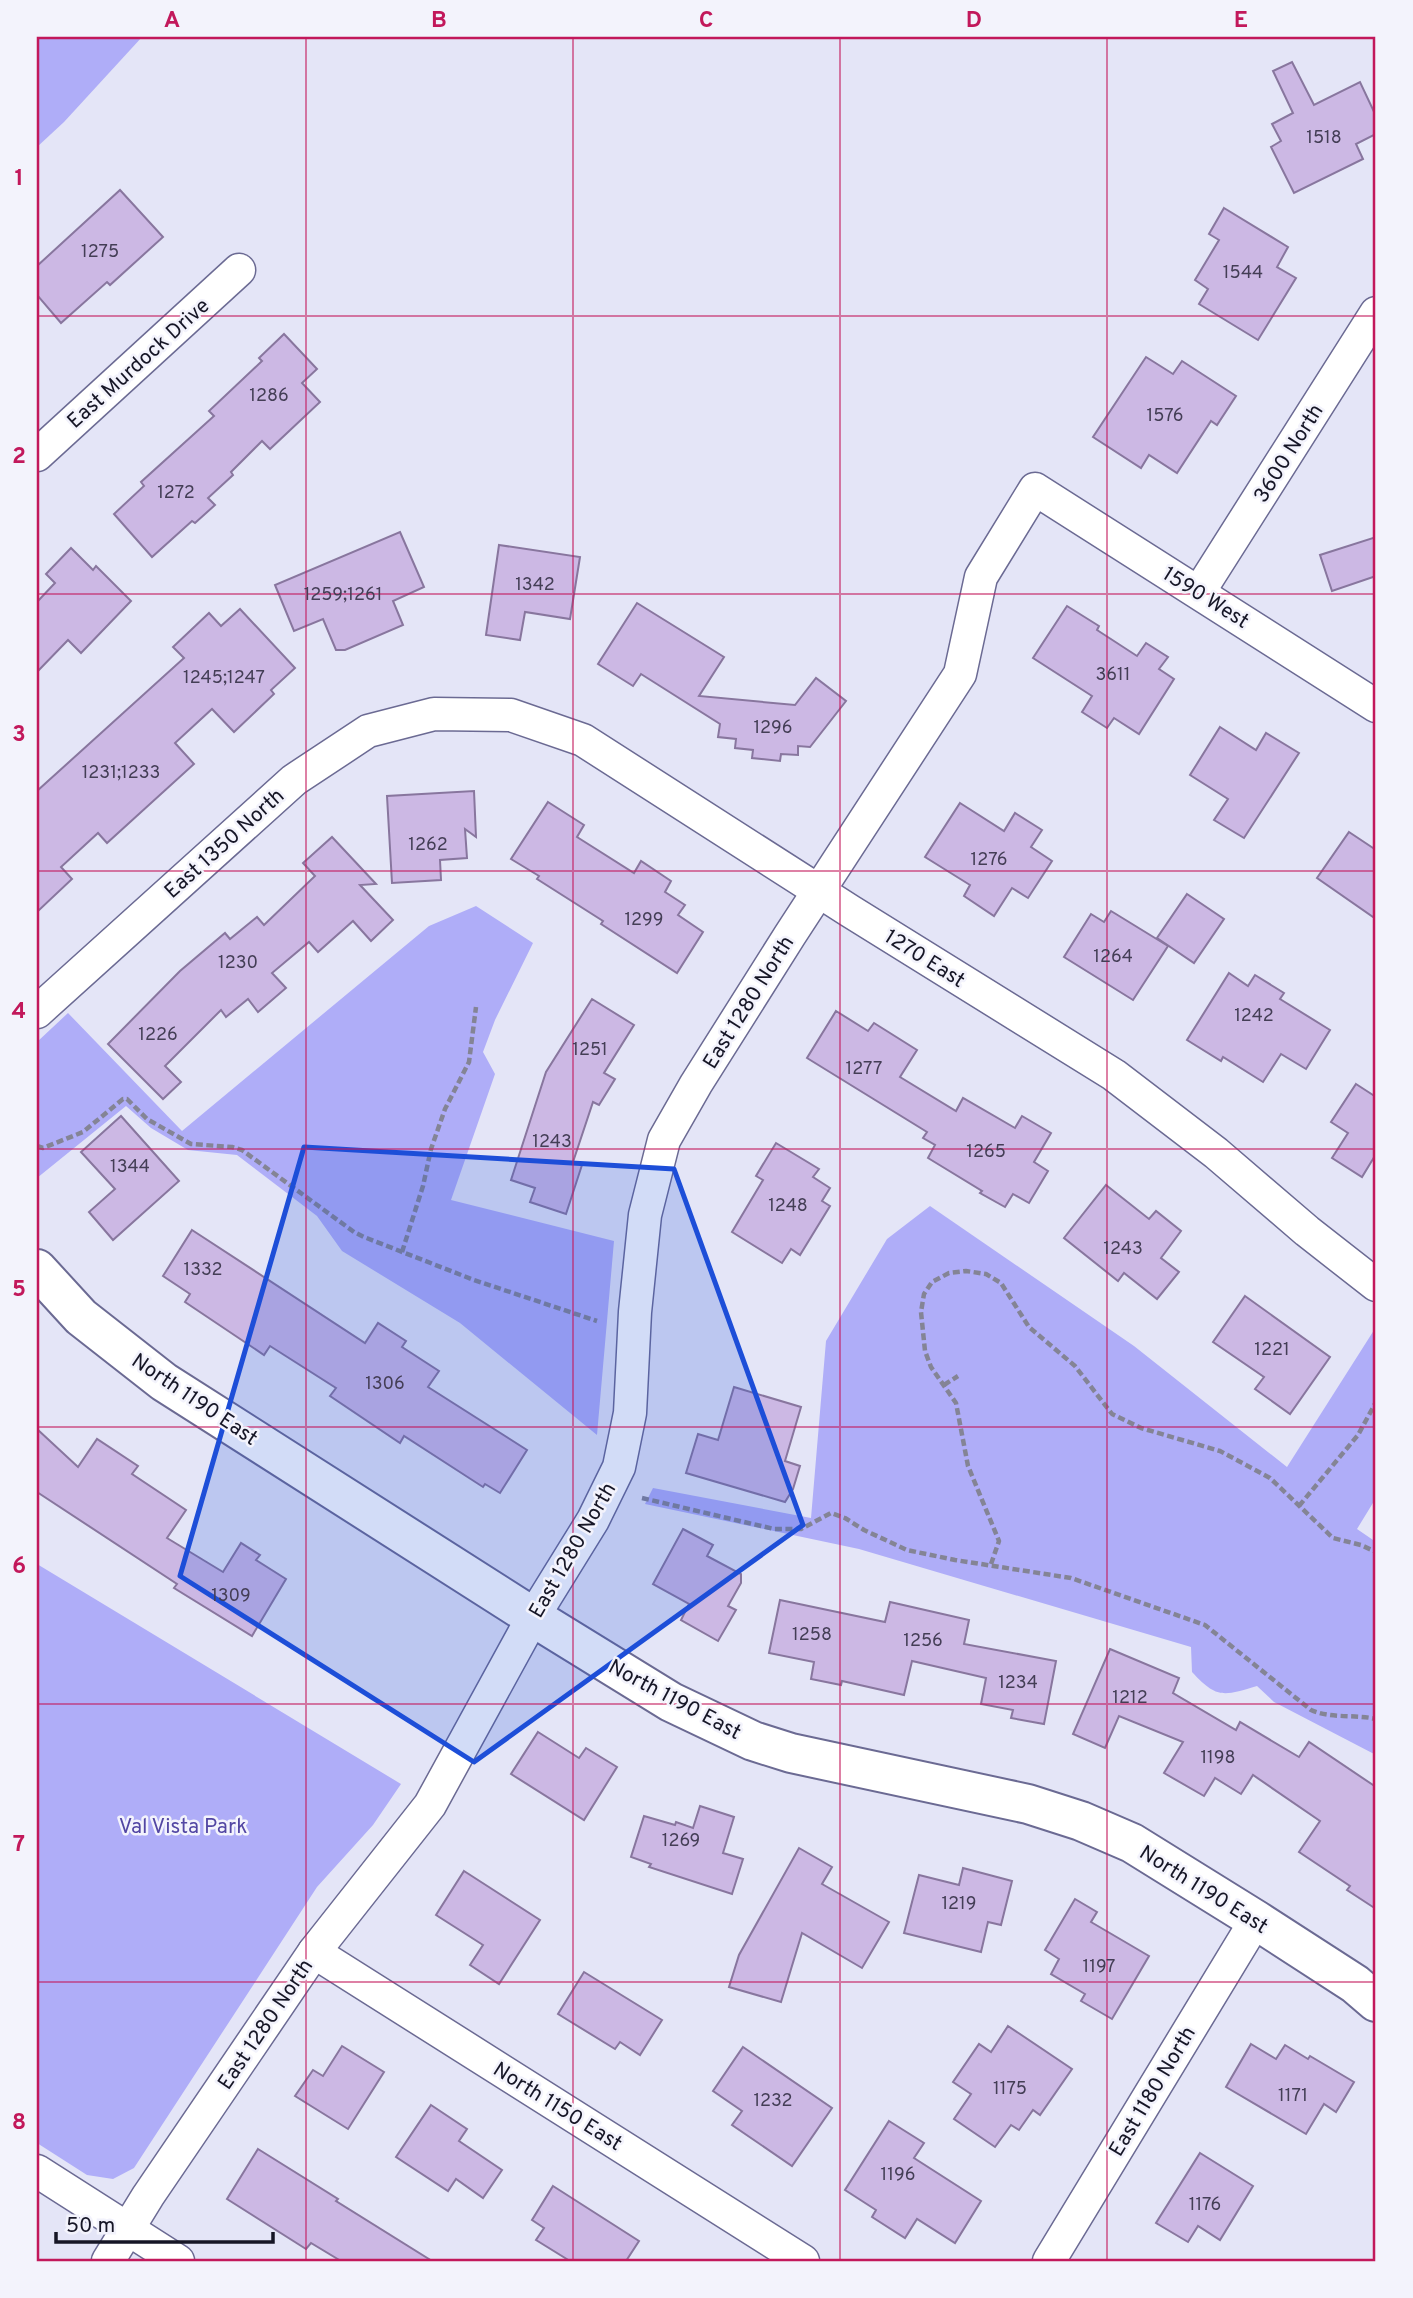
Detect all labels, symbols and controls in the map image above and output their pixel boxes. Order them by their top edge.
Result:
text: A [164,7,180,36]
text: B [431,7,447,36]
text: C [699,7,713,36]
text: D [966,7,982,36]
text: E [1234,7,1248,36]
house number: 1518 [1306,127,1342,150]
text: 1 [14,165,24,194]
house number: 1275 [81,241,119,264]
house number: 1544 [1223,262,1263,285]
street label: East Murdock Drive [62,293,216,435]
house number: 1286 [249,385,289,408]
street label: 3600 North [1248,399,1330,508]
house number: 1576 [1147,405,1183,428]
text: 2 [12,443,26,472]
house number: 1272 [157,482,195,505]
street label: 1590 West [1157,561,1253,635]
house number: 1342 [515,574,555,597]
house number: 1259;1261 [304,584,382,607]
house number: 3611 [1095,664,1131,687]
house number: 1245;1247 [183,667,265,690]
house number: 1296 [753,717,793,740]
text: 3 [12,721,26,750]
house number: 1231;1233 [82,762,160,785]
street label: East 1350 North [159,783,291,905]
house number: 1262 [408,834,448,857]
house number: 1276 [971,849,1007,872]
house number: 1299 [624,909,664,932]
street label: 1270 East [879,924,970,995]
street label: East 1280 North [698,931,801,1074]
house number: 1264 [1093,946,1133,969]
house number: 1230 [218,952,258,975]
text: 4 [12,998,26,1027]
house number: 1242 [1234,1005,1274,1028]
house number: 1226 [138,1024,178,1047]
house number: 1251 [572,1039,608,1062]
house number: 1277 [846,1058,882,1081]
house number: 1243 [532,1131,572,1154]
house number: 1265 [966,1141,1006,1164]
house number: 1344 [110,1156,150,1179]
house number: 1248 [768,1195,808,1218]
house number: 1243 [1103,1238,1143,1261]
house number: 1332 [183,1259,223,1282]
text: 5 [12,1276,26,1305]
house number: 1221 [1254,1339,1290,1362]
street label: North 1190 East [126,1348,263,1452]
house number: 1306 [365,1373,405,1396]
street label: East 1280 North [524,1478,623,1623]
text: 6 [12,1553,26,1582]
house number: 1309 [211,1585,251,1608]
house number: 1258 [792,1624,832,1647]
house number: 1256 [903,1630,943,1653]
street label: North 1190 East [603,1654,745,1747]
house number: 1234 [998,1672,1038,1695]
house number: 1212 [1112,1687,1148,1710]
house number: 1198 [1200,1747,1236,1770]
park label: Val Vista Park [119,1814,247,1841]
house number: 1269 [662,1830,700,1853]
text: 7 [13,1831,25,1860]
street label: North 1190 East [1134,1840,1273,1941]
house number: 1219 [941,1893,977,1916]
street label: East 1280 North [213,1954,320,2095]
house number: 1197 [1082,1956,1116,1979]
street label: East 1180 North [1104,2022,1203,2162]
street label: North 1150 East [488,2057,627,2158]
house number: 1175 [993,2078,1027,2101]
house number: 1171 [1278,2085,1308,2108]
house number: 1232 [753,2090,793,2113]
text: 8 [12,2109,26,2138]
house number: 1196 [881,2164,915,2187]
house number: 1176 [1189,2194,1221,2217]
scale bar [56,2200,273,2244]
text: 50 m [66,2213,115,2240]

